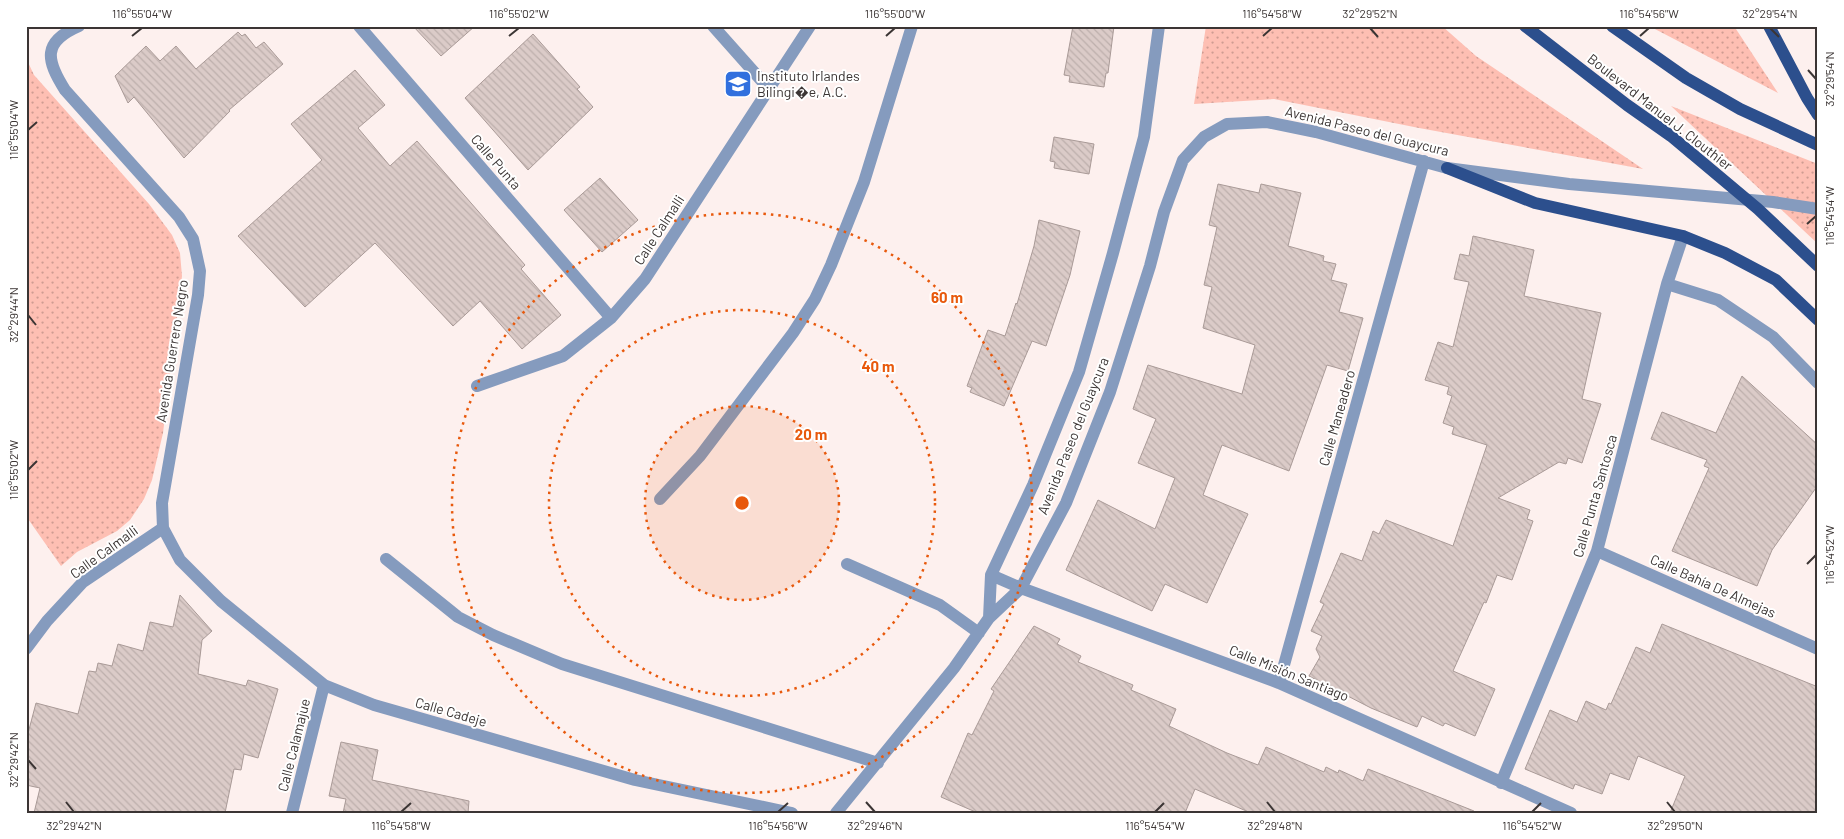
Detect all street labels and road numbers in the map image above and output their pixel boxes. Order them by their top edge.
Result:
street label: Boulevard Manuel J. Clouthier [1584,50,1736,174]
street label: Avenida Paseo del Guaycura [1283,102,1451,159]
street label: Calle Punta [468,130,525,193]
street label: Calle Calmalli [630,192,687,268]
street label: Avenida Guerrero Negro [152,278,191,424]
street label: Avenida Paseo del Guaycura [1033,355,1112,517]
street label: Calle Maneadero [1315,368,1358,468]
street label: Calle Punta Santosca [1569,432,1620,559]
street label: Calle Calmalli [66,521,141,582]
street label: Calle Bahía De Almejas [1648,550,1779,621]
street label: Calle Misión Santiago [1227,641,1352,704]
street label: Calle Cadeje [413,693,489,730]
street label: Calle Calamajue [274,697,313,793]

